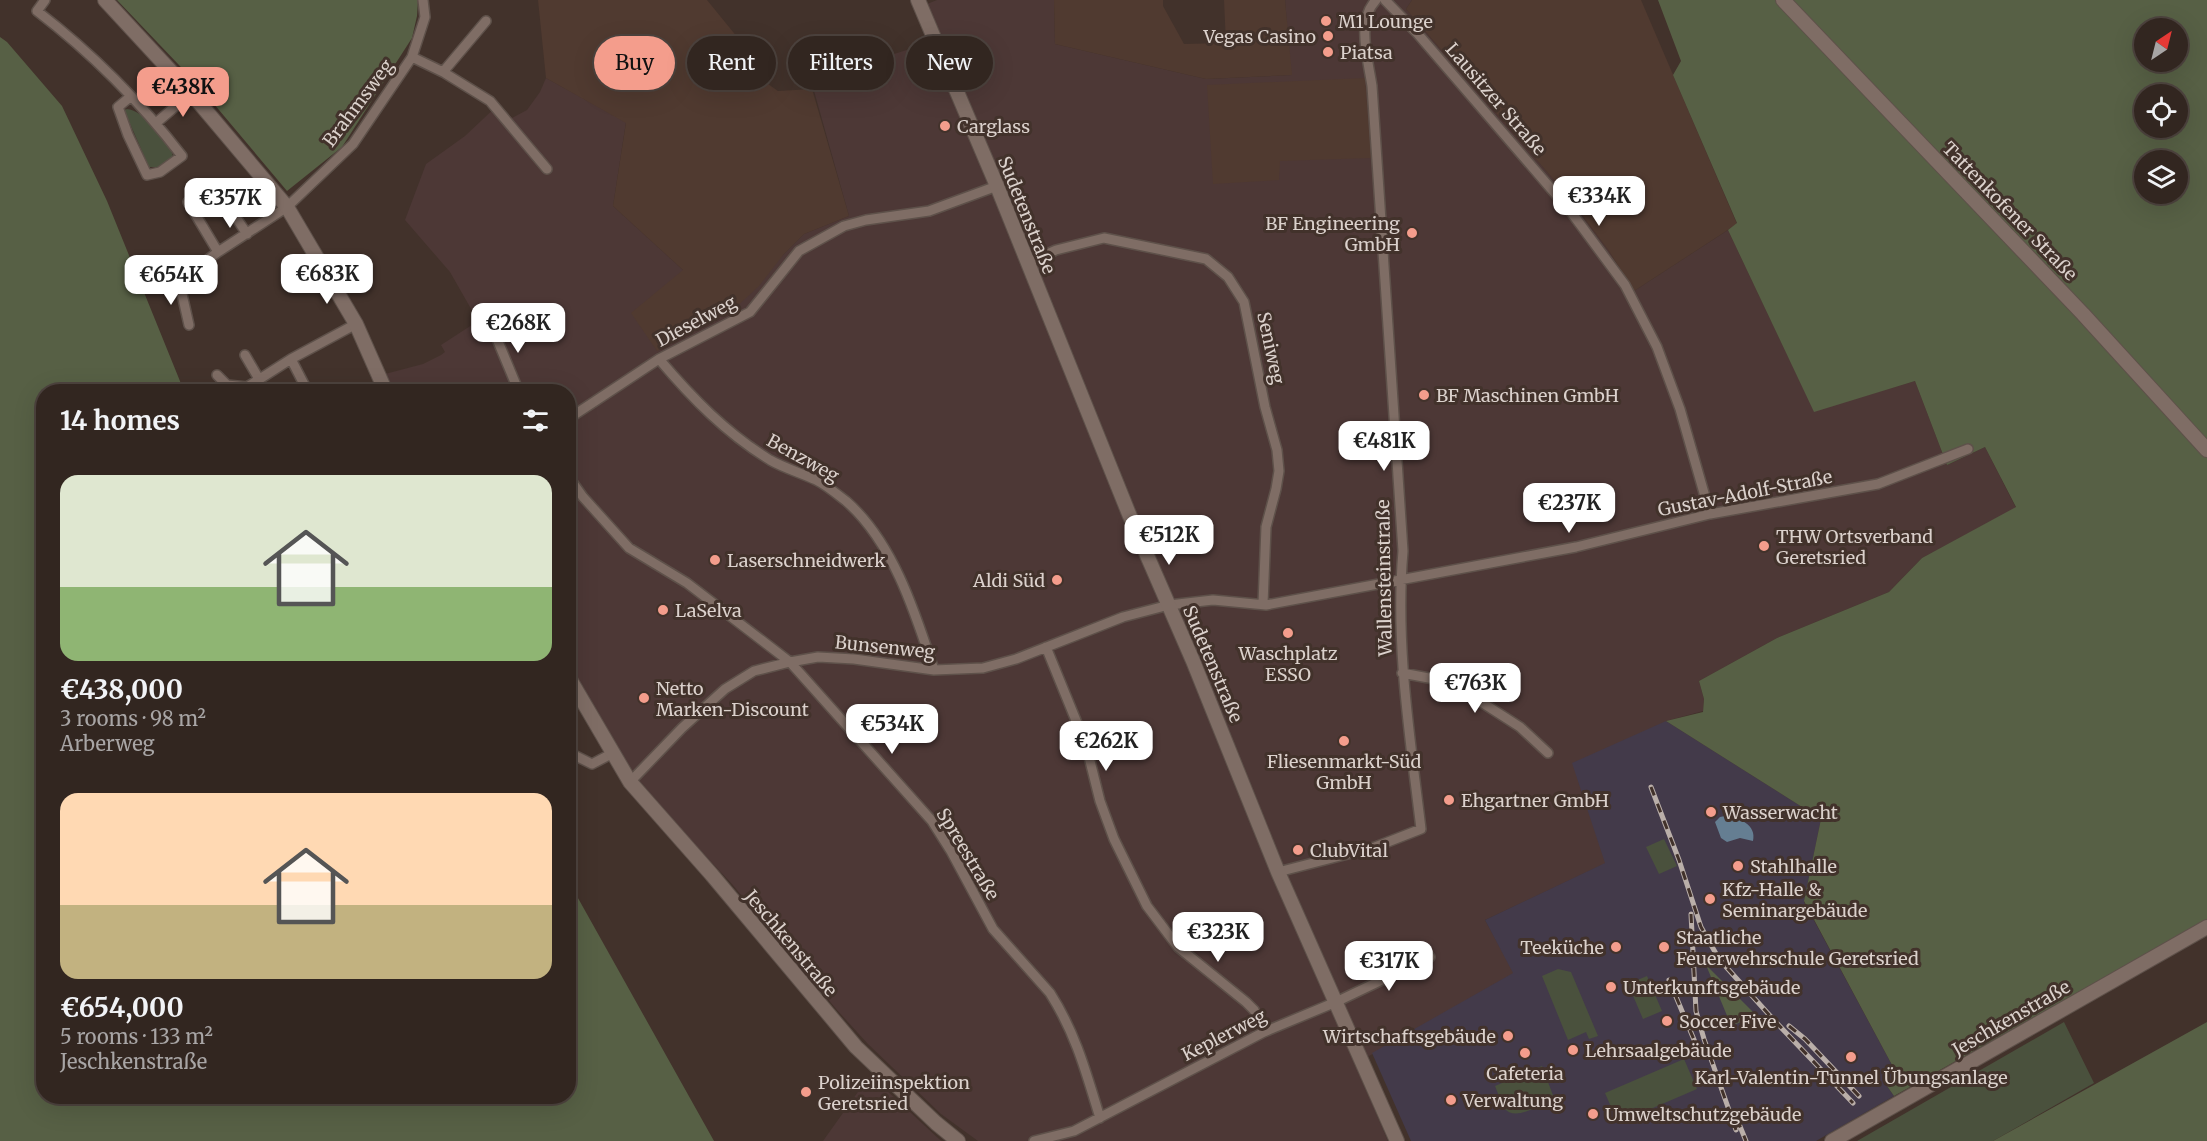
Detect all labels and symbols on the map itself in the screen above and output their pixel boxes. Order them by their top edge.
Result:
place label: M1 Lounge [1338,10,1433,33]
marker: M1 Lounge [1319,14,1333,28]
north arrow [2134,18,2188,72]
place label: Vegas Casino [1202,25,1316,48]
marker: Vegas Casino [1321,29,1335,43]
street label: Lausitzer Straße [1441,38,1551,160]
place label: Piatsa [1340,41,1393,64]
marker: Piatsa [1321,45,1335,59]
street label: Brahmsweg [318,55,398,151]
pin: €438K [141,67,225,118]
place label: Carglass [957,115,1030,138]
marker: Carglass [938,119,952,133]
street label: Tattenkofener Straße [1938,137,2082,285]
street label: Sudetenstraße [993,153,1061,277]
pin: €334K [1557,176,1641,227]
pin: €357K [188,178,272,229]
place label: BF Engineering GmbH [1265,212,1400,256]
marker: BF Engineering GmbH [1405,226,1419,240]
pin: €683K [285,254,369,305]
pin: €654K [129,255,213,306]
street label: Dieselweg [652,290,740,352]
pin: €268K [476,303,560,354]
street label: Seniweg [1252,310,1290,386]
place label: BF Maschinen GmbH [1436,384,1619,407]
marker: BF Maschinen GmbH [1417,388,1431,402]
pin: €481K [1342,421,1426,472]
street label: Benzweg [763,429,843,487]
street label: Gustav-Adolf-Straße [1656,465,1834,521]
pin: €237K [1527,483,1611,534]
street label: Wallensteinstraße [1371,499,1397,658]
pin: €512K [1127,515,1211,566]
place label: THW Ortsverband Geretsried [1776,525,1933,569]
marker: THW Ortsverband Geretsried [1757,539,1771,553]
place label: Laserschneidwerk [727,549,886,572]
marker: Laserschneidwerk [708,553,722,567]
place label: Aldi Süd [972,569,1045,592]
marker: Aldi Süd [1050,573,1064,587]
place label: LaSelva [675,599,742,622]
street label: Sudetenstraße [1178,602,1248,726]
marker: LaSelva [656,603,670,617]
marker: Waschplatz ESSO [1281,626,1295,640]
street label: Bunsenweg [834,630,936,664]
place label: Waschplatz ESSO [1238,642,1338,686]
pin: €763K [1433,663,1517,714]
place label: Netto Marken-Discount [656,677,809,721]
marker: Netto Marken-Discount [637,691,651,705]
pin: €534K [850,704,934,755]
pin: €262K [1064,721,1148,772]
marker: Fliesenmarkt-Süd GmbH [1337,734,1351,748]
place label: Fliesenmarkt-Süd GmbH [1267,750,1421,794]
place label: Ehgartner GmbH [1461,789,1609,812]
marker: Ehgartner GmbH [1442,793,1456,807]
place label: Wasserwacht [1722,801,1838,824]
street label: Spreestraße [932,804,1004,904]
marker: Wasserwacht [1704,805,1718,819]
place label: ClubVital [1310,839,1388,862]
marker: ClubVital [1291,843,1305,857]
place label: Stahlhalle [1750,855,1837,878]
marker: Stahlhalle [1731,859,1745,873]
place label: Kfz-Halle & Seminargebäude [1722,878,1867,922]
street label: Jeschkenstraße [739,884,842,1001]
marker: Kfz-Halle & Seminargebäude [1703,892,1717,906]
pin: €323K [1176,912,1260,963]
place label: Staatliche Feuerwehrschule Geretsried [1676,926,1919,970]
place label: Teeküche [1520,936,1604,959]
marker: Teeküche [1609,940,1623,954]
marker: Staatliche Feuerwehrschule Geretsried [1657,940,1671,954]
pin: €317K [1347,941,1431,992]
street label: Jeschkenstraße [1947,975,2074,1062]
place label: Unterkunftsgebäude [1623,976,1801,999]
marker: Unterkunftsgebäude [1604,980,1618,994]
street label: Keplerweg [1178,1004,1270,1066]
place label: Soccer Five [1679,1010,1776,1033]
marker: Soccer Five [1660,1014,1674,1028]
place label: Wirtschaftsgebäude [1322,1025,1496,1048]
marker: Wirtschaftsgebäude [1501,1029,1515,1043]
place label: Lehrsaalgebäude [1585,1039,1732,1062]
marker: Lehrsaalgebäude [1566,1043,1580,1057]
marker: Cafeteria [1518,1046,1532,1060]
marker: Karl-Valentin-Tunnel Übungsanlage [1844,1050,1858,1064]
place label: Cafeteria [1486,1062,1564,1085]
place label: Karl-Valentin-Tunnel Übungsanlage [1694,1066,2008,1089]
place label: Polizeiinspektion Geretsried [818,1071,970,1115]
marker: Polizeiinspektion Geretsried [799,1085,813,1099]
place label: Verwaltung [1462,1089,1563,1112]
marker: Verwaltung [1444,1093,1458,1107]
place label: Umweltschutzgebäude [1605,1103,1801,1126]
marker: Umweltschutzgebäude [1586,1107,1600,1121]

